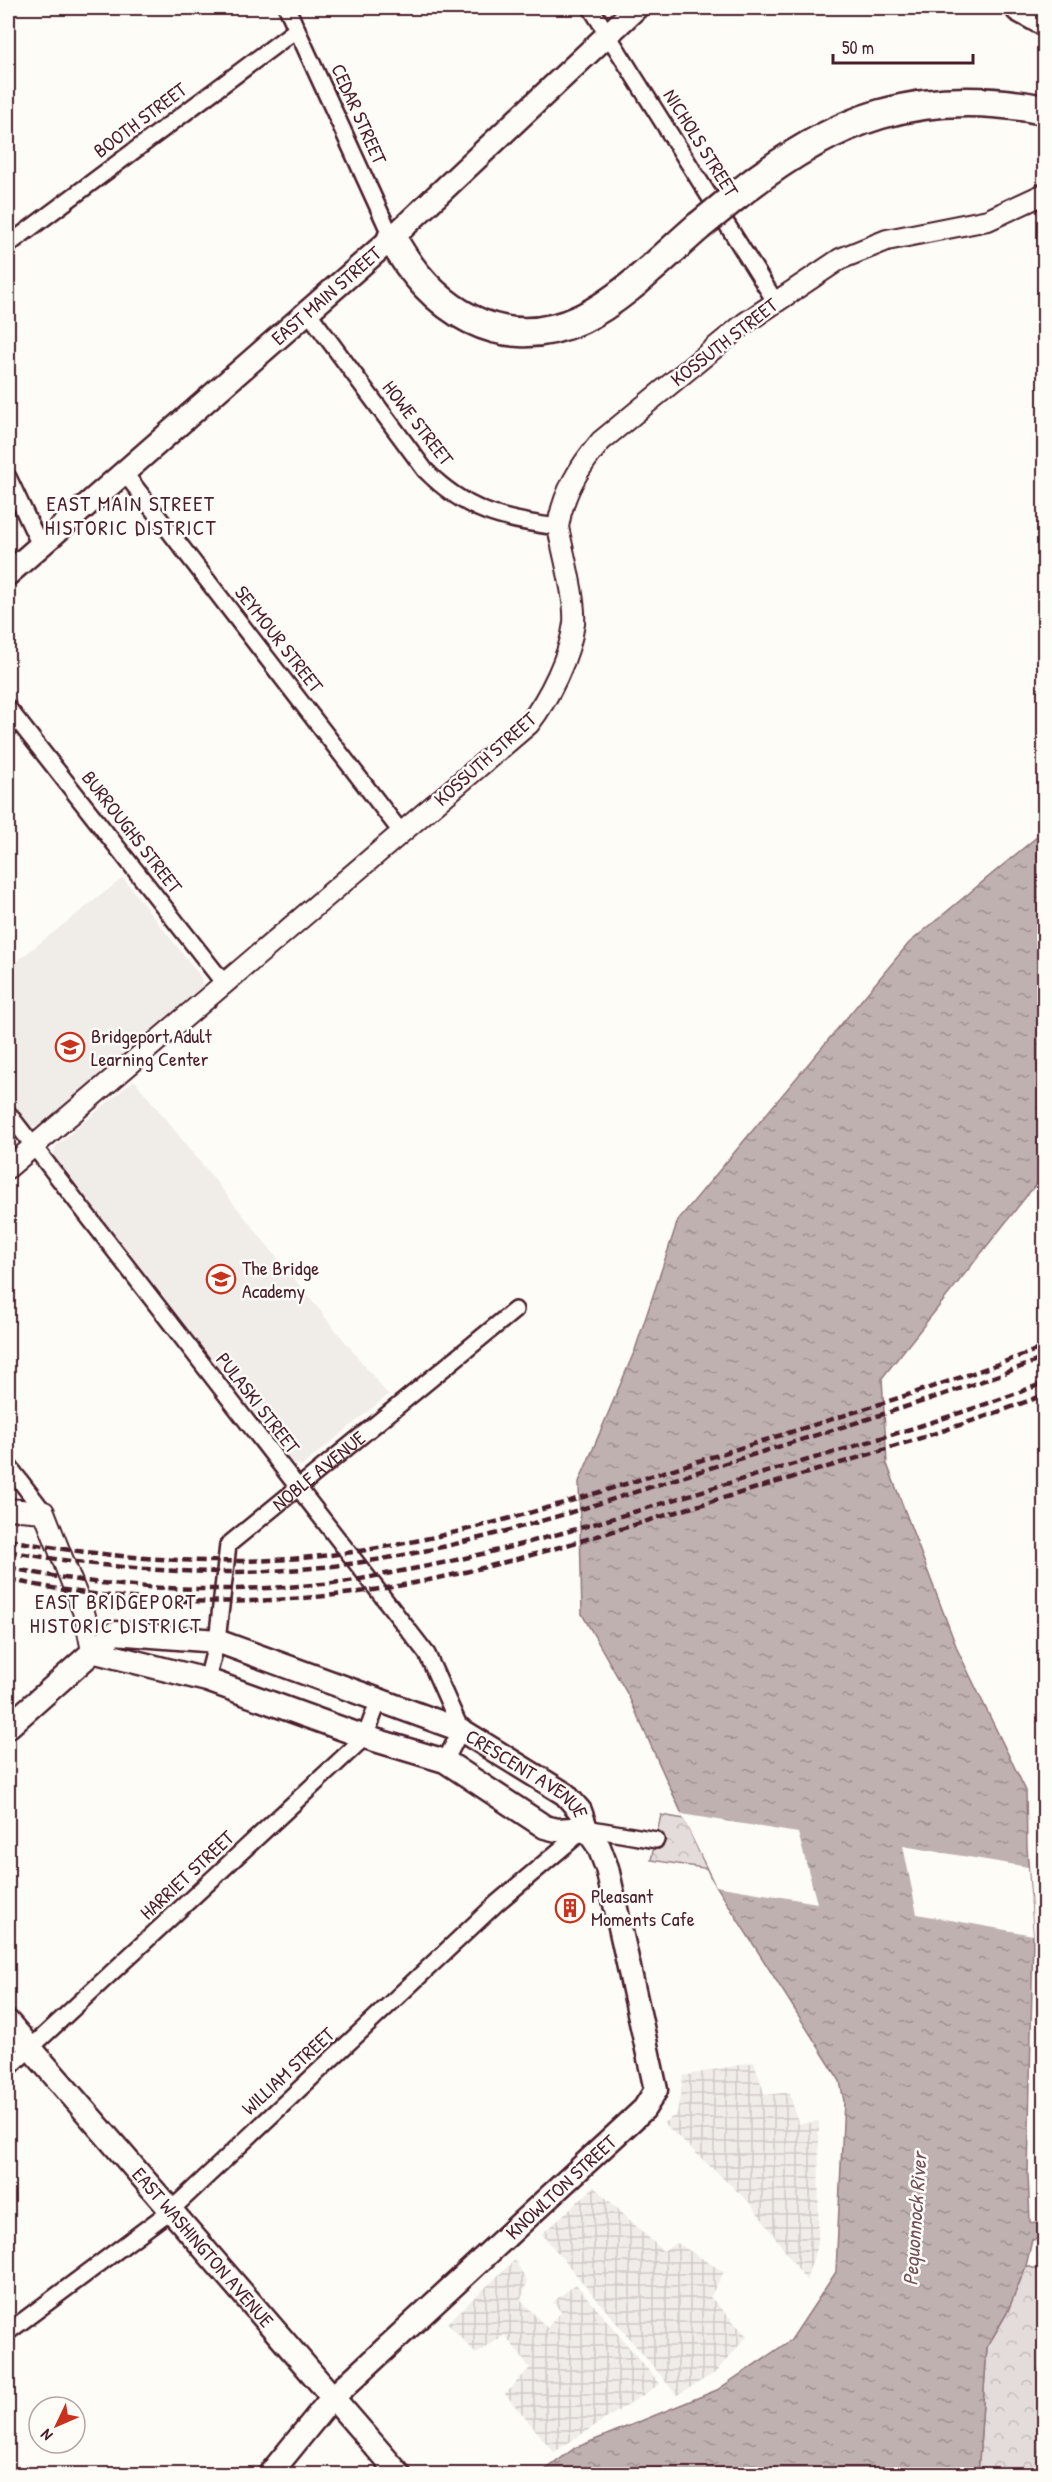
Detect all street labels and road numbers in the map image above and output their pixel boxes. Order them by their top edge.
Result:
street label: CEDAR STREET [325,59,394,169]
street label: BOOTH STREET [87,75,192,164]
street label: NICHOLS STREET [657,84,746,202]
street label: EAST MAIN STREET [265,239,387,351]
street label: KOSSUTH STREET [665,291,783,392]
street label: HOWE STREET [377,375,460,471]
street label: SEYMOUR STREET [229,579,330,698]
street label: KOSSUTH STREET [428,705,542,812]
street label: BURROUGHS STREET [76,765,189,899]
street label: PULASKI STREET [210,1347,307,1459]
street label: NOBLE AVENUE [266,1424,371,1517]
street label: CRESCENT AVENUE [461,1722,595,1821]
street label: HARRIET STREET [134,1824,240,1925]
street label: WILLIAM STREET [235,2020,340,2121]
street label: KNOWLTON STREET [499,2128,622,2245]
street label: EAST WASHINGTON AVENUE [127,2161,280,2333]

